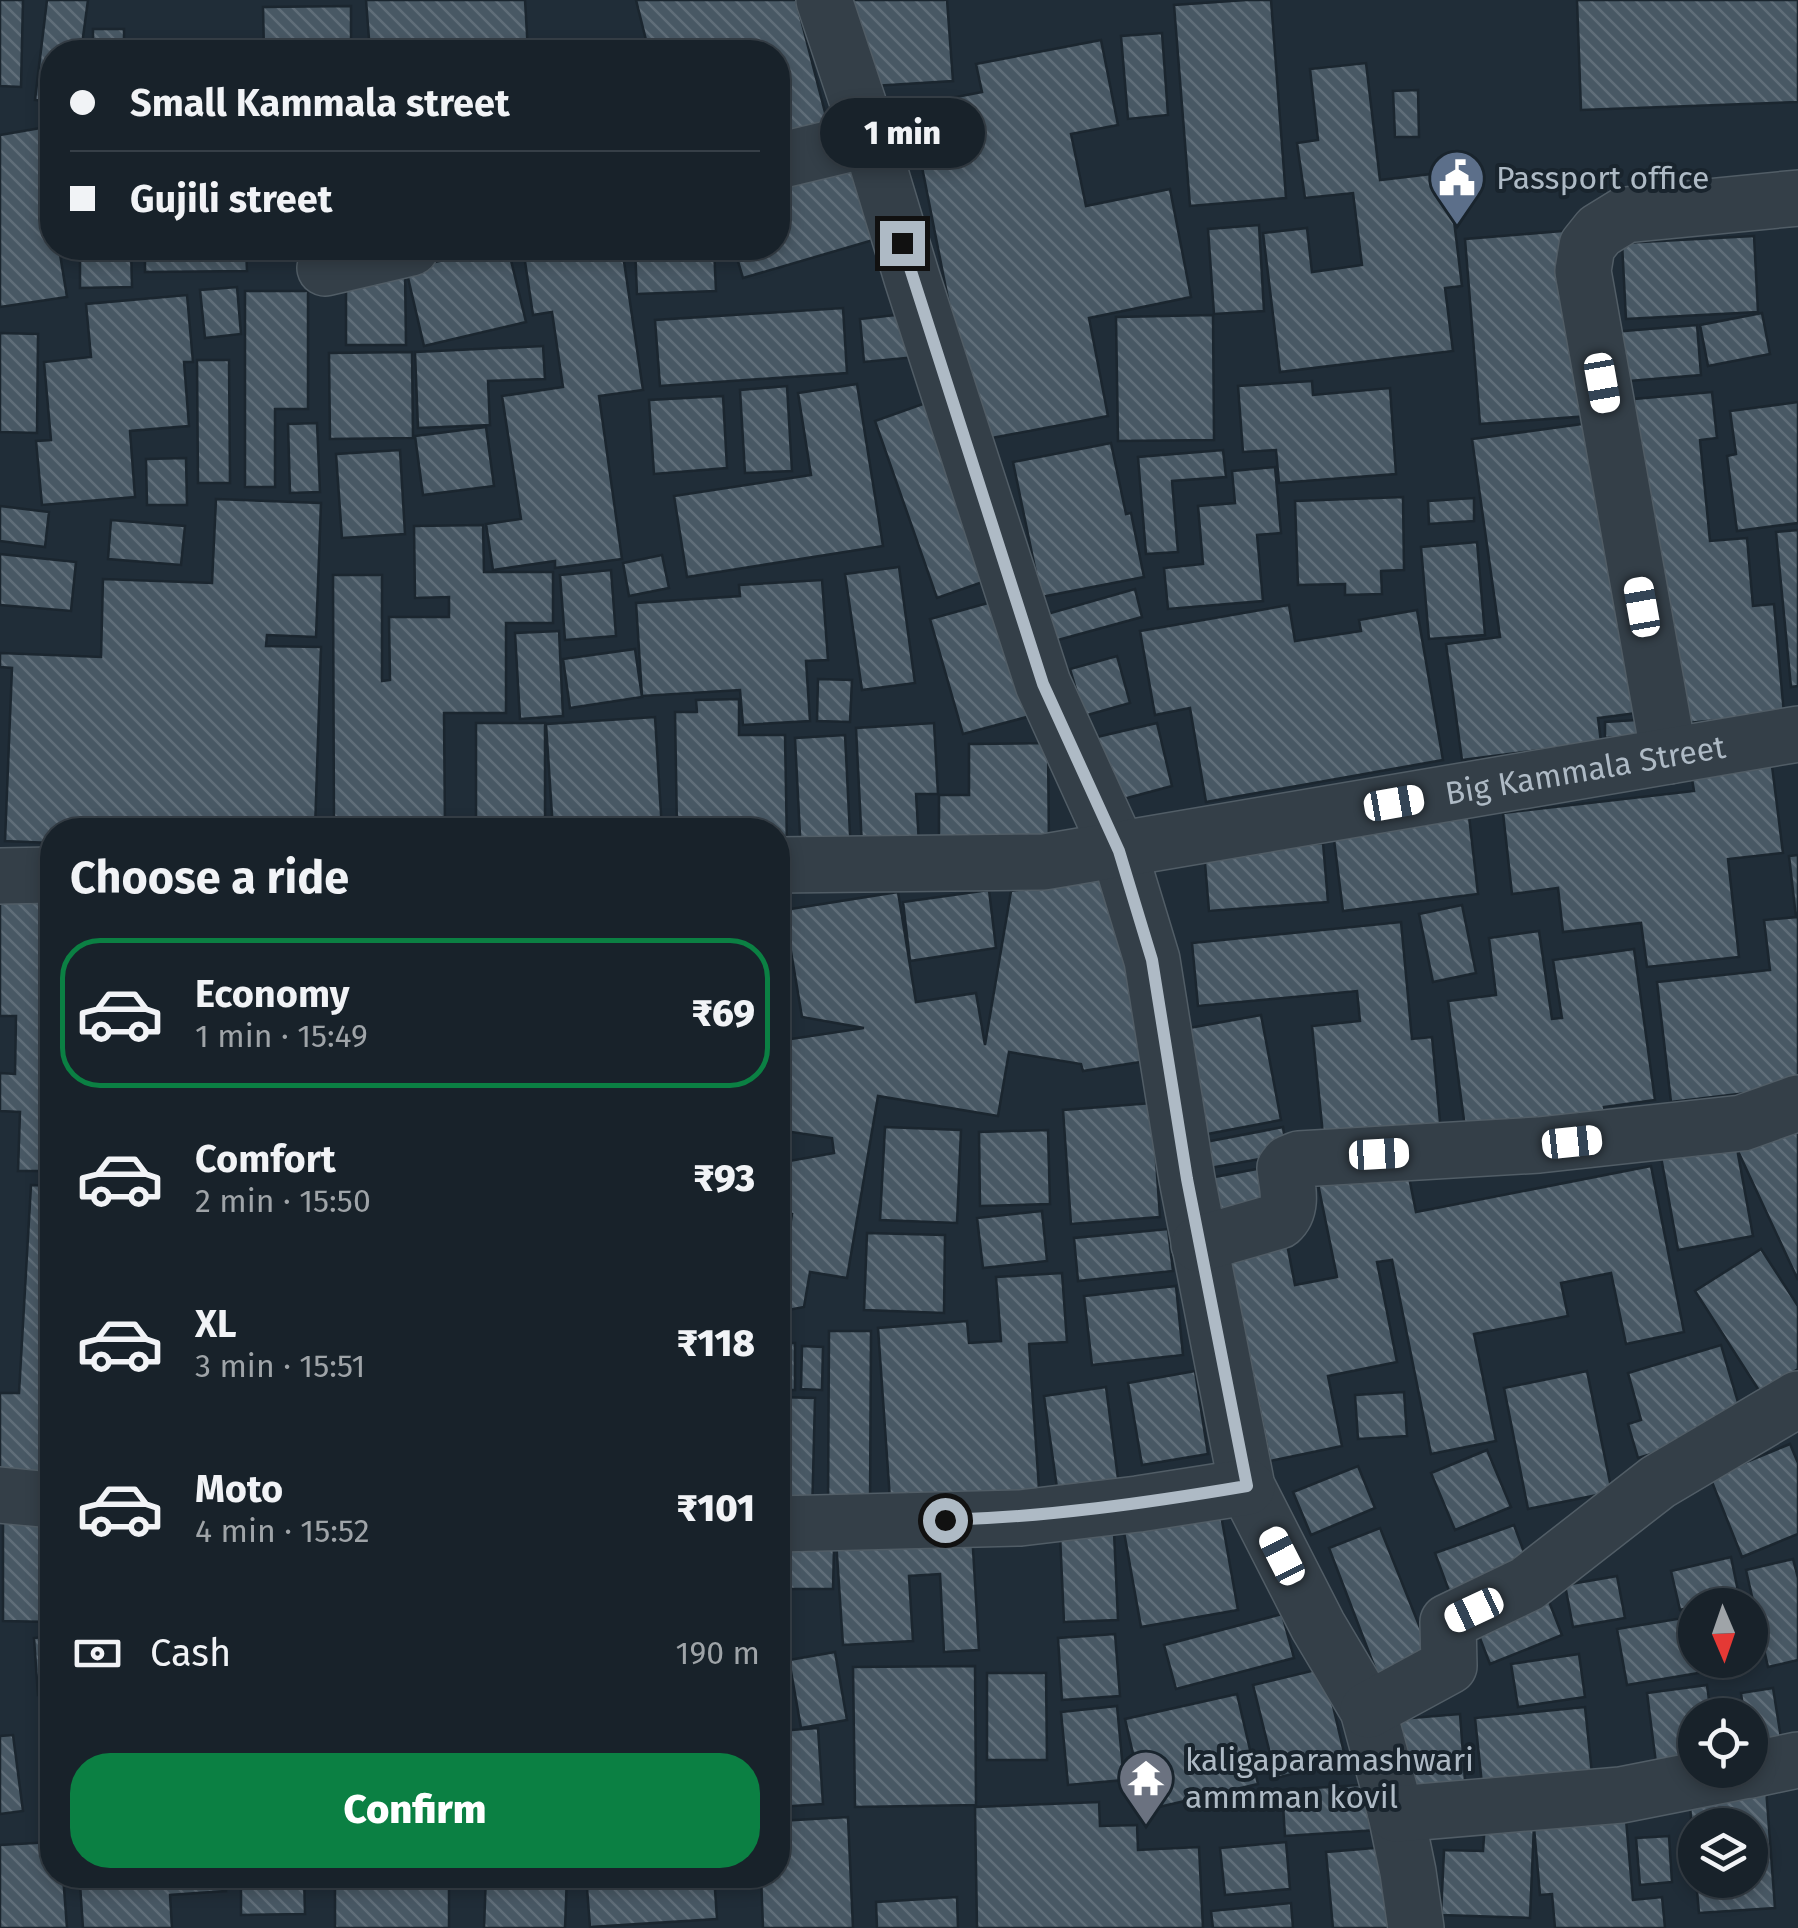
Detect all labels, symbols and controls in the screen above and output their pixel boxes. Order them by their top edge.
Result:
text: Small Kammala street [130,80,510,126]
callout: 1 min [820,98,984,168]
text: 1 min [864,114,941,152]
public building icon: Passport office [1427,148,1487,227]
place label: Passport office [1496,159,1709,197]
text: Gujili street [130,176,332,222]
route end [880,221,925,266]
car [1582,351,1622,415]
car [1622,575,1662,639]
street label: Big Kammala Street [1442,728,1729,813]
car [1362,783,1426,823]
text: Choose a ride [70,851,349,905]
icon: car [75,968,165,1058]
text: Economy [195,971,350,1017]
text: ₹69 [691,990,755,1036]
text: 1 min · 15:49 [195,1017,368,1055]
car [1541,1124,1603,1160]
icon: car [75,1133,165,1223]
text: Comfort [195,1136,336,1182]
car [1348,1137,1410,1171]
text: ₹93 [693,1155,755,1201]
text: 2 min · 15:50 [195,1182,371,1220]
icon: car [75,1298,165,1388]
text: XL [195,1301,237,1347]
text: ₹118 [677,1320,755,1366]
text: 3 min · 15:51 [195,1347,365,1385]
icon: car [75,1463,165,1553]
text: Moto [195,1466,283,1512]
text: ₹101 [677,1485,755,1531]
route start [923,1498,968,1543]
text: 4 min · 15:52 [195,1512,370,1550]
car [1255,1522,1309,1590]
car [1440,1584,1508,1636]
north arrow [1678,1588,1768,1678]
map controls [1678,1588,1768,1898]
icon: cash [70,1626,125,1681]
text: Cash [150,1630,231,1676]
text: 190 m [676,1634,760,1672]
button: locate [1678,1698,1768,1788]
place label: kaligaparamashwari ammman kovil [1185,1741,1474,1816]
temple icon: kaligaparamashwari ammman kovil [1116,1748,1176,1827]
button: Confirm [70,1753,760,1868]
button: layers [1678,1808,1768,1898]

